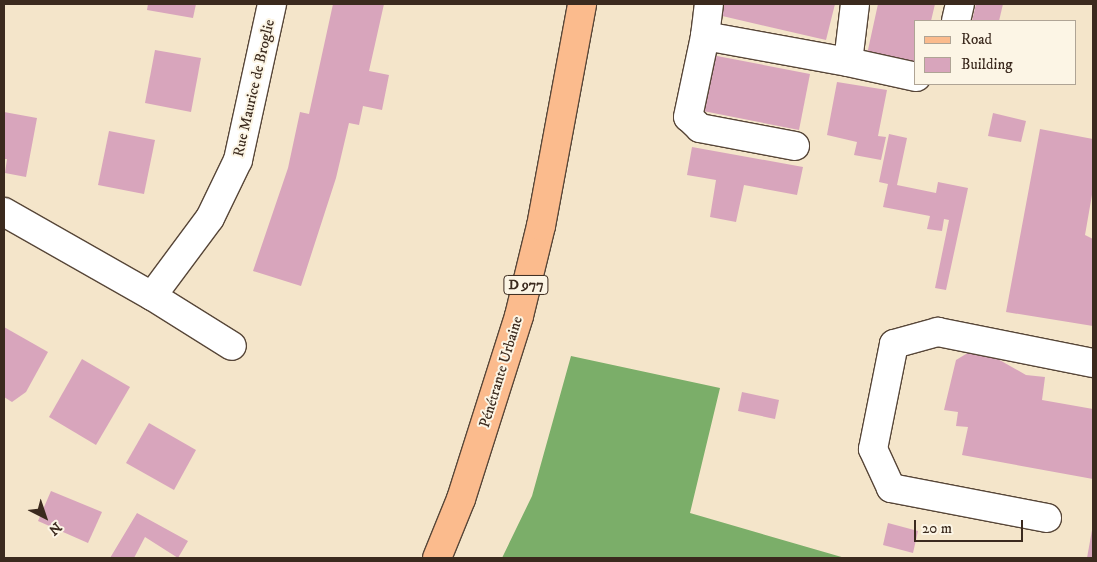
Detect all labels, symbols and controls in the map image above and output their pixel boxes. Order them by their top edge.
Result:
street label: Rue Maurice de Broglie [229,18,279,158]
legend [914,20,1077,85]
text: Road [961,30,992,49]
text: Building [961,55,1013,74]
road number: D 977 [502,274,550,296]
street label: Pénétrante Urbaine [476,314,526,430]
north arrow [20,492,70,542]
scale bar [917,510,1026,542]
text: N [45,518,65,539]
text: 20 m [922,519,952,538]

